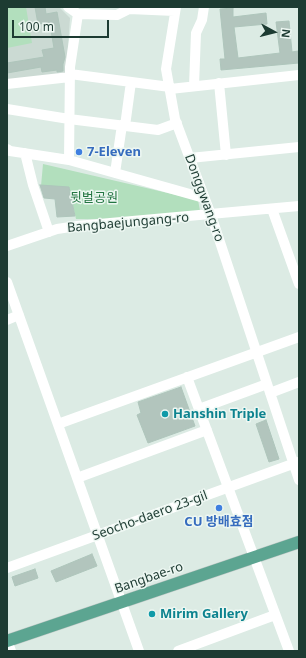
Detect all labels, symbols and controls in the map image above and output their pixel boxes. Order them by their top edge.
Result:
scale bar [14,12,111,38]
north arrow [254,12,294,52]
text: 100 m [19,18,54,35]
text: N [278,28,294,39]
place label: 7-Eleven [87,144,141,160]
marker: 7-Eleven [74,147,84,157]
street label: Donggwang-ro [181,152,227,244]
park label: 뒷벌공원 [70,190,118,206]
street label: Bangbaejungang-ro [66,210,190,236]
place label: Hanshin Triple [173,406,266,422]
marker: Hanshin Triple [160,409,170,419]
street label: Seocho-daero 23-gil [90,488,210,544]
marker: CU 방배효점 [214,503,224,513]
place label: CU 방배효점 [184,514,254,530]
street label: Bangbae-ro [113,559,185,597]
place label: Mirim Gallery [160,606,248,622]
marker: Mirim Gallery [147,609,157,619]

